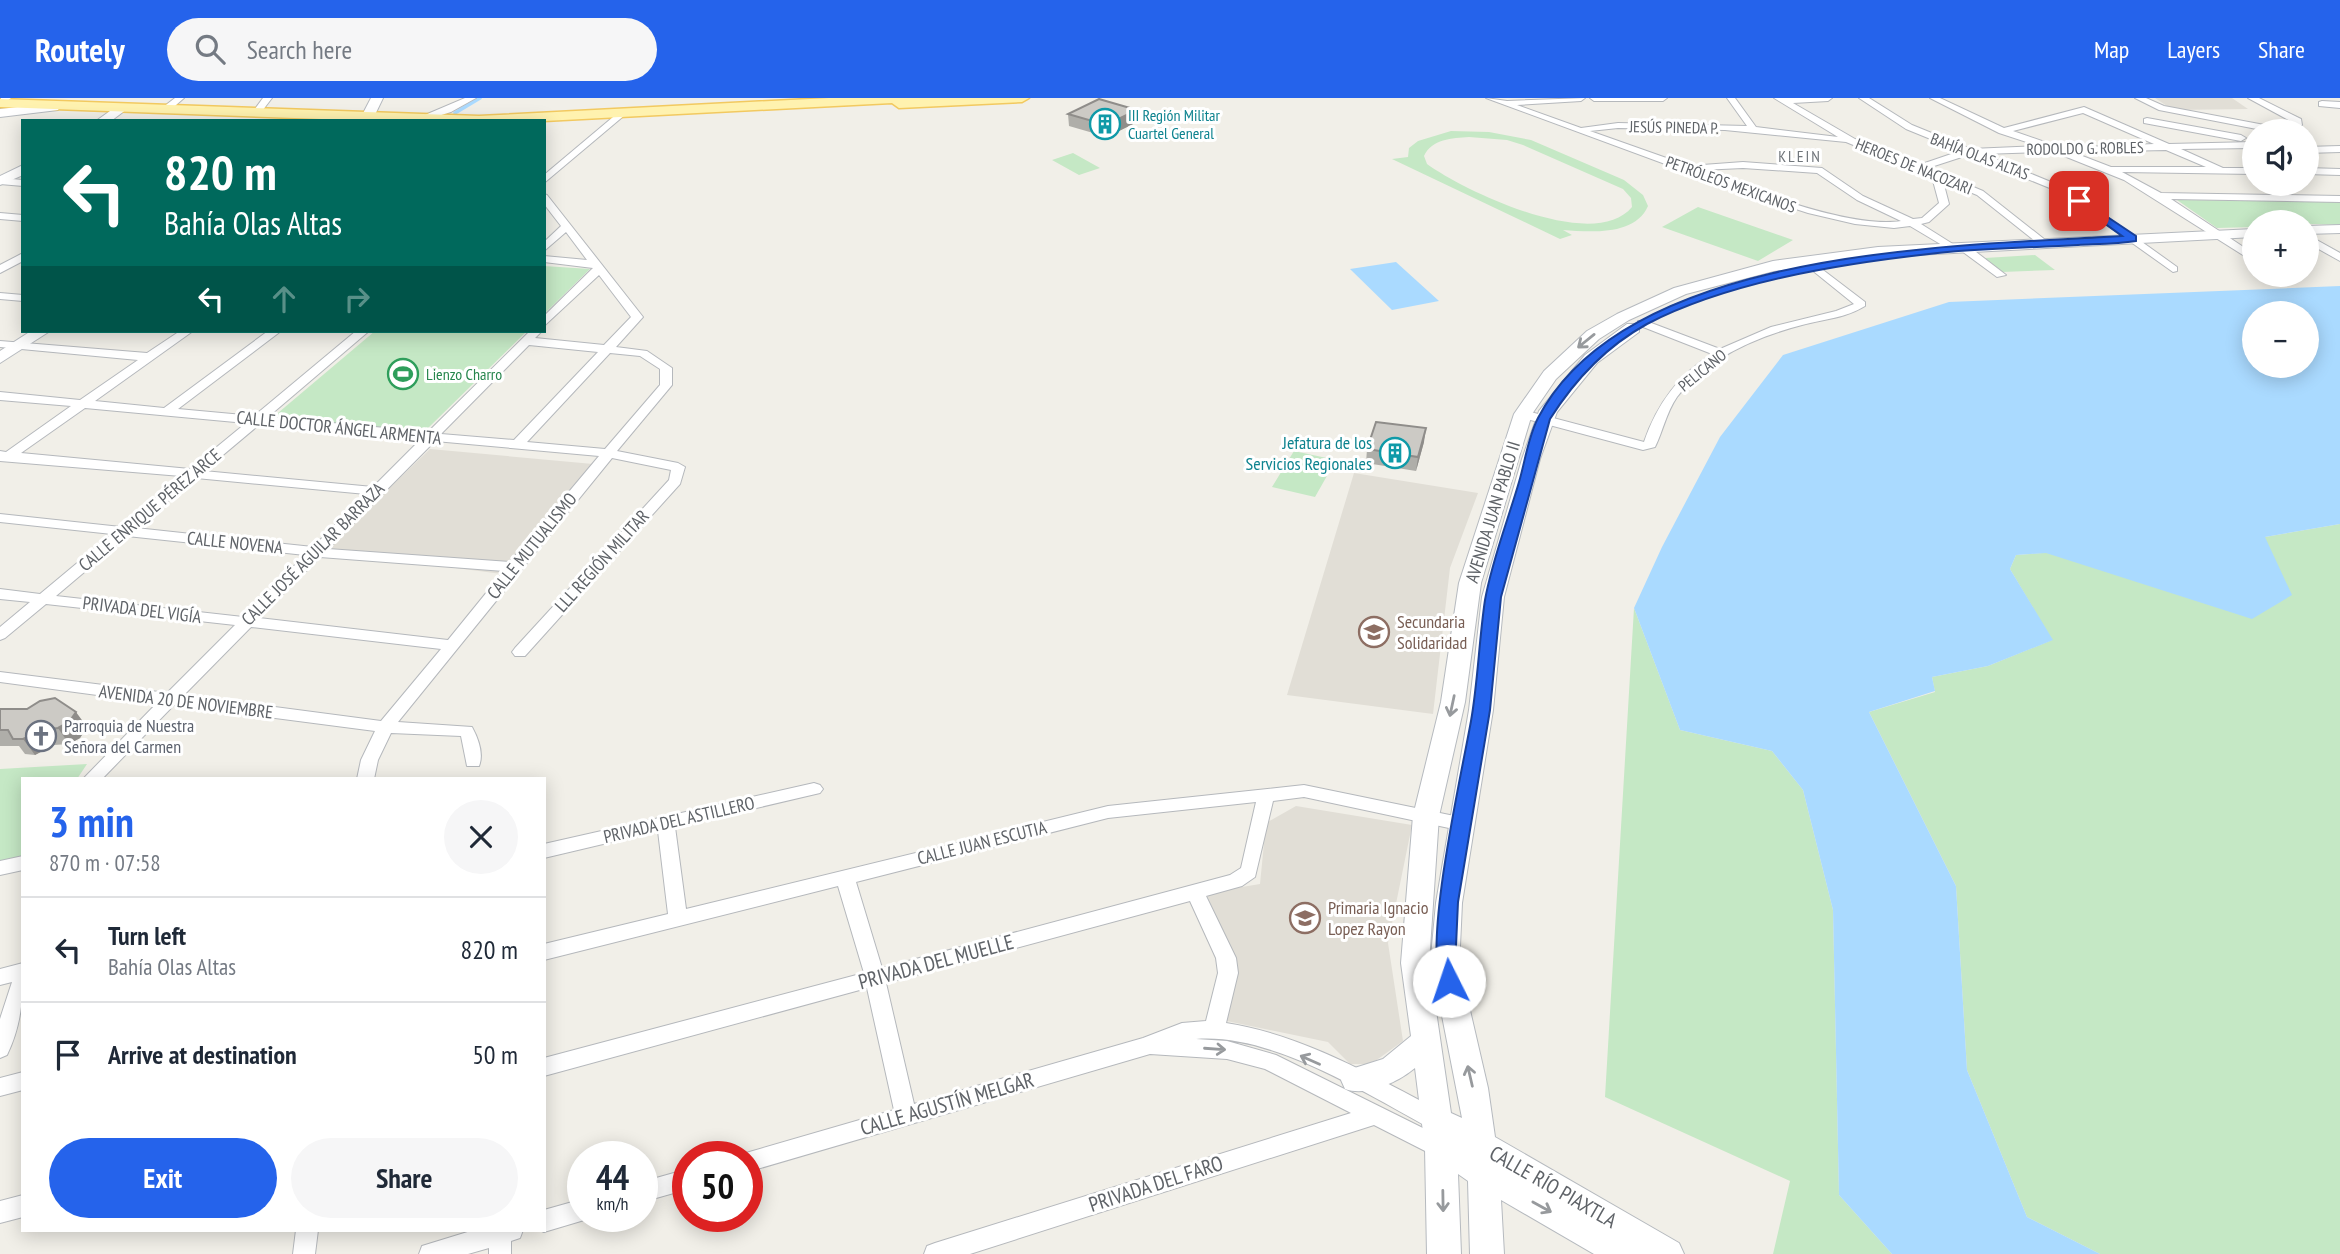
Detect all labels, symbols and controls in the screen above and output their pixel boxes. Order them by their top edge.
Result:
search box [167,18,657,81]
text: Routely [35,28,125,71]
icon: search [191,30,229,68]
text: Search here [247,33,352,66]
text: Map [2094,34,2129,65]
text: Layers [2167,34,2220,65]
text: Share [2258,34,2305,65]
place label: III Región Militar Cuartel General [1128,105,1220,143]
building icon: III Región Militar Cuartel General [1088,107,1122,141]
street label: JESÚS PINEDA P. [1628,116,1719,138]
map controls [2242,119,2319,378]
button: sound [2242,119,2319,196]
street label: BAHÍA OLAS ALTAS [1928,128,2032,184]
street label: HEROES DE NACOZARI [1853,133,1975,199]
street label: RODOLDO G. ROBLES [2026,137,2144,159]
text: 820 m [164,140,277,204]
district label: KLEIN [1778,146,1822,166]
icon: left [49,147,140,238]
street label: PETRÓLEOS MEXICANOS [1663,151,1799,217]
pin [2049,171,2109,231]
icon: arrive [2060,182,2098,220]
text: Bahía Olas Altas [164,202,342,244]
button: + [2242,210,2319,287]
icon: left [192,280,230,318]
icon: ahead [265,280,303,318]
icon: right [338,280,376,318]
button: − [2242,301,2319,378]
one-way arrow [1578,333,1596,348]
street label: PELICANO [1674,344,1730,396]
sports icon: Lienzo Charro [386,357,420,391]
place label: Lienzo Charro [426,364,502,384]
street label: CALLE DOCTOR ÁNGEL ARMENTA [236,405,443,450]
place label: Jefatura de los Servicios Regionales [1246,431,1372,475]
building icon: Jefatura de los Servicios Regionales [1378,436,1412,470]
street label: AVENIDA JUAN PABLO II [1460,438,1525,585]
street label: CALLE ENRIQUE PÉREZ ARCE [74,443,226,576]
street label: CALLE JOSÉ AGUILAR BARRAZA [236,477,389,630]
street label: CALLE MUTUALISMO [482,488,582,604]
street label: LLL REGIÓN MILITAR [550,504,654,617]
street label: CALLE NOVENA [186,526,285,559]
street label: PRIVADA DEL VIGÍA [81,591,203,628]
place label: Secundaria Solidaridad [1397,610,1467,654]
school or university icon: Secundaria Solidaridad [1357,615,1391,649]
street label: AVENIDA 20 DE NOVIEMBRE [98,679,274,724]
one-way arrow [1444,694,1458,717]
place label: Parroquia de Nuestra Señora del Carmen [64,714,194,758]
church icon: Parroquia de Nuestra Señora del Carmen [24,719,58,753]
street label: PRIVADA DEL ASTILLERO [601,791,757,848]
text: 3 min [49,794,134,849]
button: close [444,800,518,874]
street label: CALLE JUAN ESCUTIA [915,815,1049,870]
text: 870 m · 07:58 [49,848,161,877]
place label: Primaria Ignacio Lopez Rayon [1328,896,1429,940]
school or university icon: Primaria Ignacio Lopez Rayon [1288,901,1322,935]
text: Turn left [108,919,186,952]
street label: PRIVADA DEL MUELLE [855,928,1017,995]
icon: left [49,931,87,969]
text: 820 m [460,933,518,966]
position arrow [1412,944,1486,1018]
text: Bahía Olas Altas [108,952,236,981]
icon: arrive [49,1036,87,1074]
text: Arrive at destination [108,1038,297,1071]
text: 50 m [472,1038,518,1071]
one-way arrow [1203,1043,1226,1056]
one-way arrow [1300,1053,1321,1066]
one-way arrow [1463,1065,1477,1088]
street label: CALLE AGUSTÍN MELGAR [857,1066,1037,1141]
button: Exit [49,1138,277,1218]
button: Share [291,1138,518,1218]
street label: CALLE RÍO PIAXTLA [1485,1139,1622,1234]
speed limit sign: 50 [672,1141,763,1232]
street label: PRIVADA DEL FARO [1085,1149,1226,1218]
text: 44 [596,1154,629,1200]
one-way arrow [1436,1189,1449,1212]
text: km/h [597,1192,628,1215]
one-way arrow [1532,1200,1552,1214]

